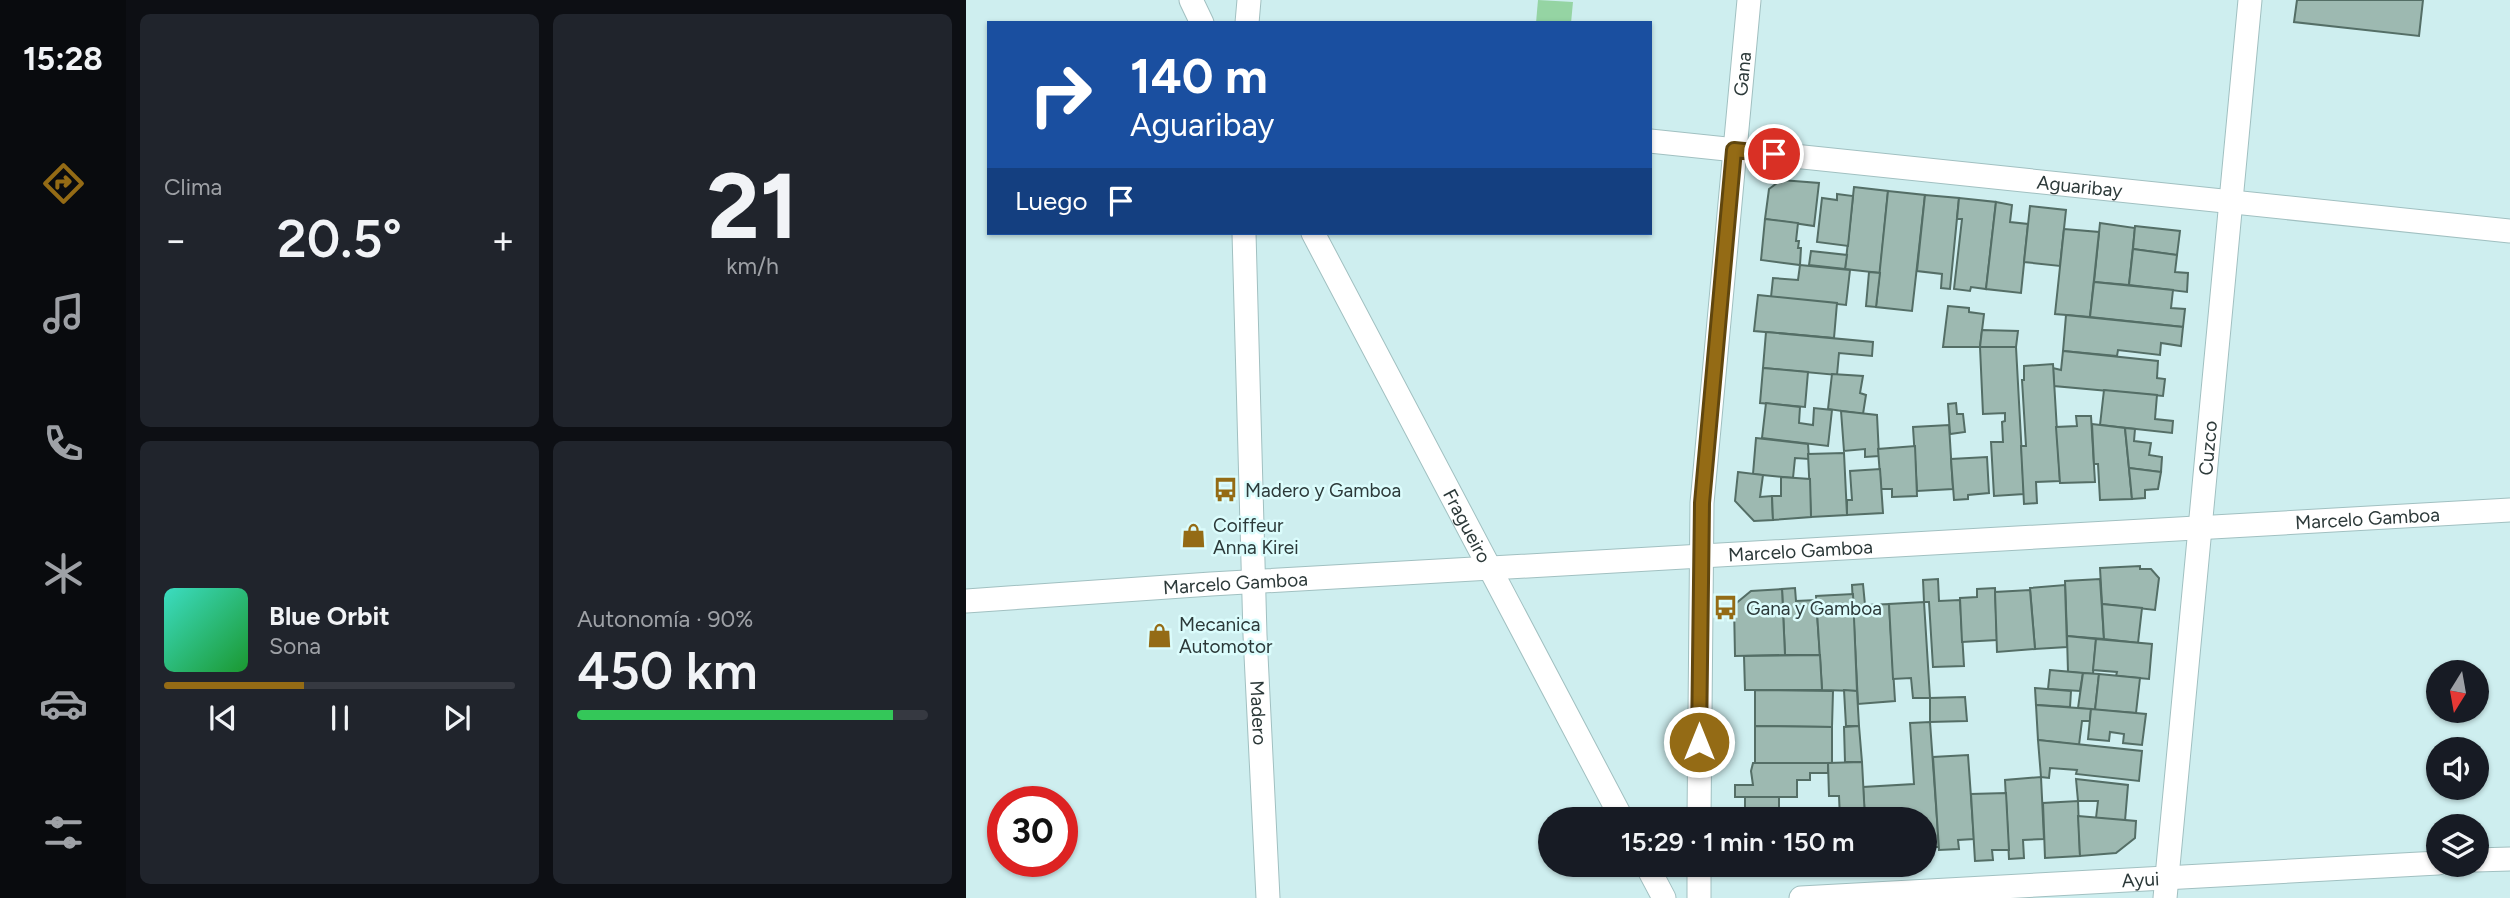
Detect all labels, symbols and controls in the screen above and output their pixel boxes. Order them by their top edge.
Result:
text: 15:28 [23,40,103,78]
text: 140 m [1130,46,1268,105]
icon: right [1015,49,1106,140]
street label: Gana [1729,51,1756,97]
text: Aguaribay [1130,106,1274,144]
pin [1744,124,1804,184]
icon: arrive [1755,135,1793,173]
text: 21 [707,152,798,261]
icon: directions [39,159,88,208]
street label: Aguaribay [2036,171,2123,202]
text: Clima [164,173,222,201]
icon: arrive [1102,182,1140,220]
text: Luego [1015,185,1088,217]
text: 20.5° [277,208,402,270]
text: − [164,217,188,263]
text: + [491,217,515,263]
text: km/h [726,252,779,280]
icon: music [39,289,88,338]
icon: phone [39,419,88,468]
street label: Cuzco [2194,420,2222,477]
bus stop icon: Madero y Gamboa [1211,476,1239,504]
place label: Madero y Gamboa [1245,479,1401,502]
street label: Fragueiro [1438,485,1496,567]
street label: Marcelo Gamboa [2295,503,2441,534]
place label: Coiffeur Anna Kirei [1213,514,1299,559]
shop icon: Coiffeur Anna Kirei [1179,522,1207,550]
street label: Marcelo Gamboa [1727,535,1874,567]
icon: climate [39,549,88,598]
street label: Marcelo Gamboa [1162,568,1308,599]
bus stop icon: Gana y Gamboa [1712,594,1740,622]
place label: Gana y Gamboa [1746,597,1882,620]
text: Blue Orbit [269,600,390,632]
text: Autonomía · 90% [577,605,753,633]
place label: Mecanica Automotor [1179,613,1273,658]
shop icon: Mecanica Automotor [1145,621,1173,649]
text: Sona [269,632,321,660]
text: 450 km [577,640,758,702]
north arrow [2426,660,2488,723]
map controls [2426,660,2489,877]
icon: car [39,679,88,728]
street label: Madero [1245,680,1271,746]
icon: previous [204,699,242,737]
icon: pause [321,699,359,737]
icon: next [438,699,476,737]
position arrow [1662,705,1736,779]
button: sound [2426,737,2489,800]
speed limit sign: 30 [987,786,1078,877]
icon: filters [39,808,88,857]
button: layers [2426,814,2489,877]
text: 15:29 · 1 min · 150 m [1621,826,1854,858]
street label: Ayui [2121,867,2160,892]

